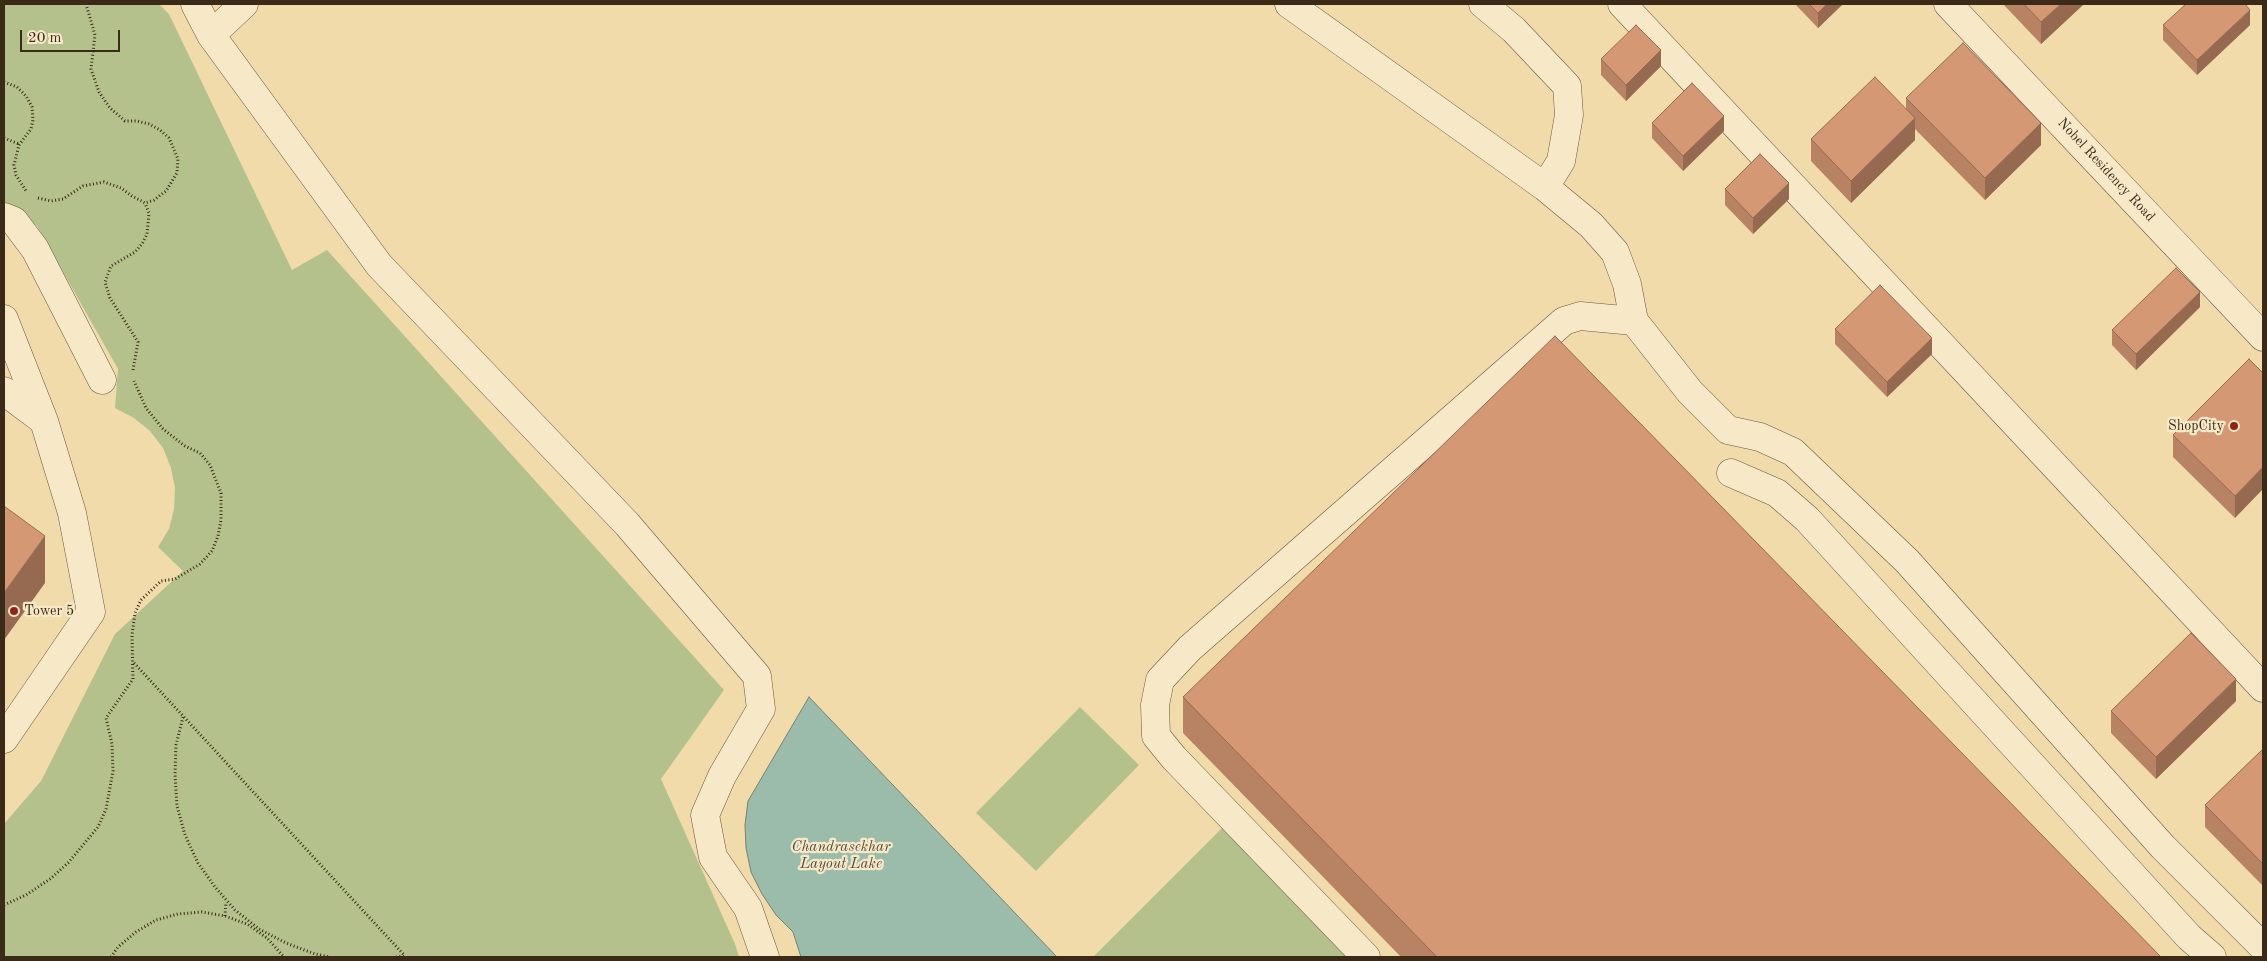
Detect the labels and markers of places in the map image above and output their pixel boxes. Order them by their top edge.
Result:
place label: ShopCity [2168,418,2224,434]
marker: ShopCity [2228,420,2240,432]
place label: Tower 5 [24,603,74,619]
marker: Tower 5 [8,605,20,617]

